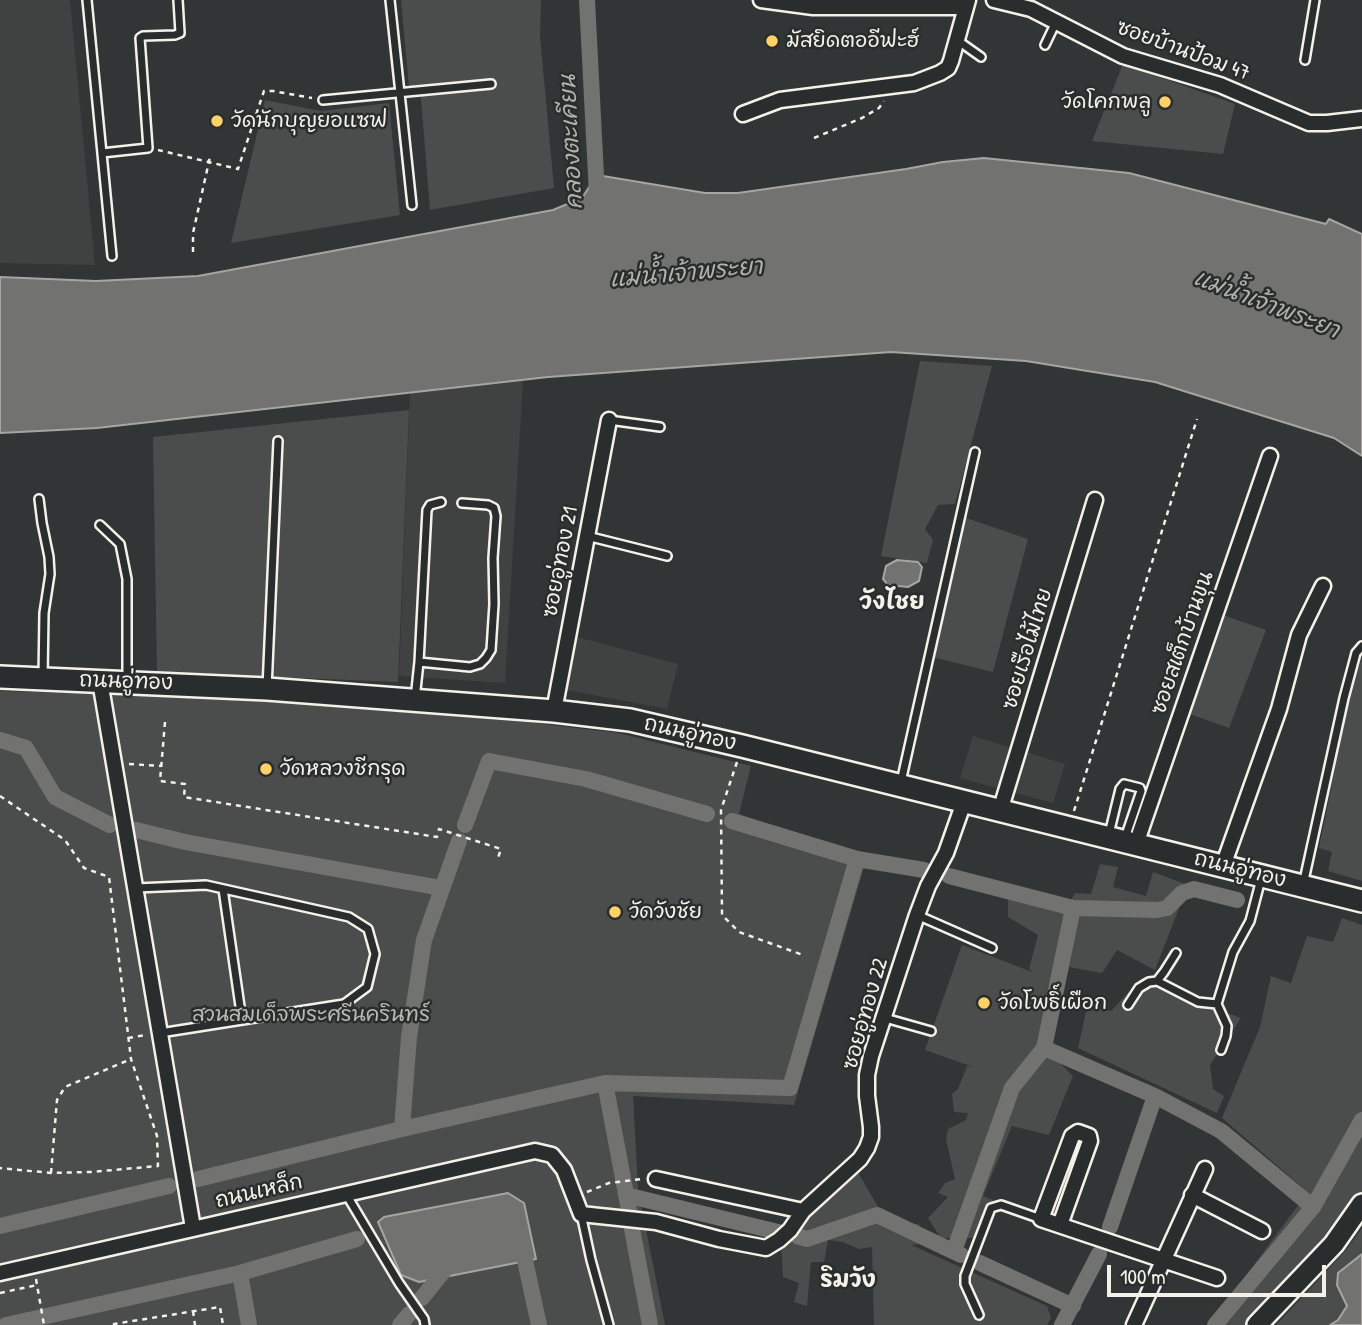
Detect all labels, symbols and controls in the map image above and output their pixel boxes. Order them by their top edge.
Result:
street label: ซอยบ้านป้อม 47 [1113,15,1253,87]
place label: มัสยิดตออีฟะฮ์ [786,28,919,54]
marker: มัสยิดตออีฟะฮ์ [764,33,780,49]
water label: คลองตะเคียน [555,74,589,210]
place label: วัดโคกพลู [1061,89,1151,115]
marker: วัดโคกพลู [1157,94,1173,110]
place label: วัดนักบุญยอแซฟ [231,108,387,134]
marker: วัดนักบุญยอแซฟ [209,113,225,129]
water label: แม่น้ำเจ้าพระยา [609,254,763,294]
water label: แม่น้ำเจ้าพระยา [1190,265,1342,345]
street label: ซอยอู่ทอง 21 [538,504,584,620]
street label: ซอยสเต็กบ้านขุน [1147,568,1219,718]
street label: ซอยเรือไม้ไทย [998,585,1058,713]
district label: วังไชย [859,589,925,617]
street label: ถนนอู่ทอง [79,668,173,696]
street label: ถนนอู่ทอง [641,711,739,757]
place label: วัดหลวงชีกรุด [280,756,406,782]
marker: วัดหลวงชีกรุด [258,761,274,777]
street label: ถนนอู่ทอง [1191,846,1289,894]
place label: วัดวังชัย [629,899,702,925]
marker: วัดวังชัย [607,904,623,920]
street label: ซอยอู่ทอง 22 [838,955,894,1073]
place label: วัดโพธิ์เผือก [998,990,1107,1016]
marker: วัดโพธิ์เผือก [976,995,992,1011]
park label: สวนสมเด็จพระศรีนครินทร์ [192,1002,430,1028]
street label: ถนนเหล็ก [213,1170,305,1214]
scale bar [1110,1252,1329,1296]
text: 100 m [1120,1262,1166,1291]
district label: ริมวัง [820,1267,876,1295]

